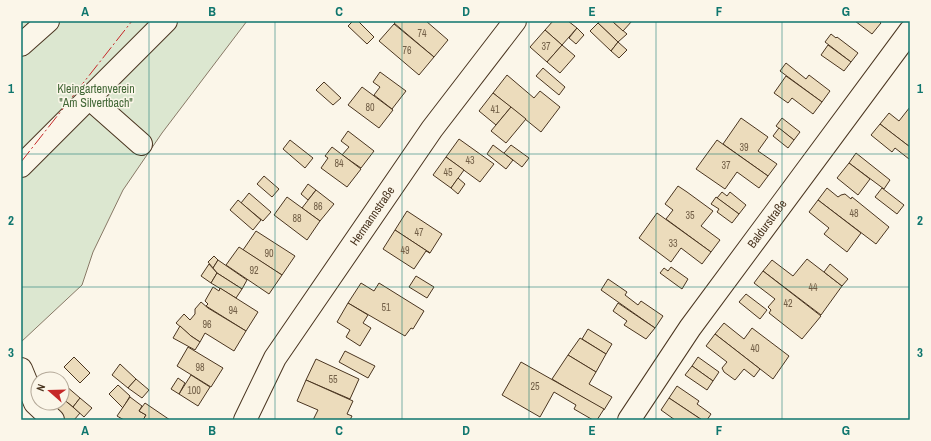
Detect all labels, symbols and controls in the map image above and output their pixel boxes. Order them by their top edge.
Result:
text: A [81,3,89,20]
text: B [208,3,216,20]
text: C [335,3,343,20]
text: D [462,3,470,20]
text: E [588,3,596,20]
text: F [716,3,723,20]
text: G [842,3,850,20]
house number: 74 [417,27,427,40]
house number: 37 [541,40,551,53]
house number: 76 [402,44,412,57]
text: 1 [8,80,14,97]
text: 1 [917,80,923,97]
park label: Kleingartenverein "Am Silvertbach" [57,81,135,111]
house number: 80 [365,101,375,114]
house number: 41 [490,103,500,116]
house number: 39 [739,141,749,154]
house number: 43 [465,154,475,167]
house number: 84 [334,157,344,170]
house number: 37 [721,159,731,172]
house number: 45 [443,166,453,179]
street label: Hermannstraße [346,183,398,249]
street label: Baldurstraße [744,196,790,251]
house number: 86 [313,200,323,213]
house number: 48 [849,207,859,220]
house number: 35 [685,209,695,222]
text: 2 [8,212,14,229]
house number: 88 [292,212,302,225]
text: 2 [917,212,923,229]
house number: 47 [414,226,424,239]
house number: 33 [668,237,678,250]
house number: 49 [400,244,410,257]
house number: 90 [264,247,274,260]
house number: 92 [249,264,259,277]
house number: 44 [808,281,818,294]
house number: 42 [783,297,793,310]
house number: 51 [381,301,391,314]
house number: 94 [228,304,238,317]
house number: 96 [202,318,212,331]
house number: 40 [750,342,760,355]
text: 3 [8,344,14,361]
text: 3 [917,344,923,361]
house number: 98 [195,361,205,374]
north arrow [30,371,70,411]
house number: 55 [328,373,338,386]
house number: 25 [530,380,540,393]
text: N [33,382,48,393]
house number: 100 [187,384,201,397]
text: A [81,422,89,439]
text: B [208,422,216,439]
text: C [335,422,343,439]
text: D [462,422,470,439]
text: E [588,422,596,439]
text: F [716,422,723,439]
text: G [842,422,850,439]

